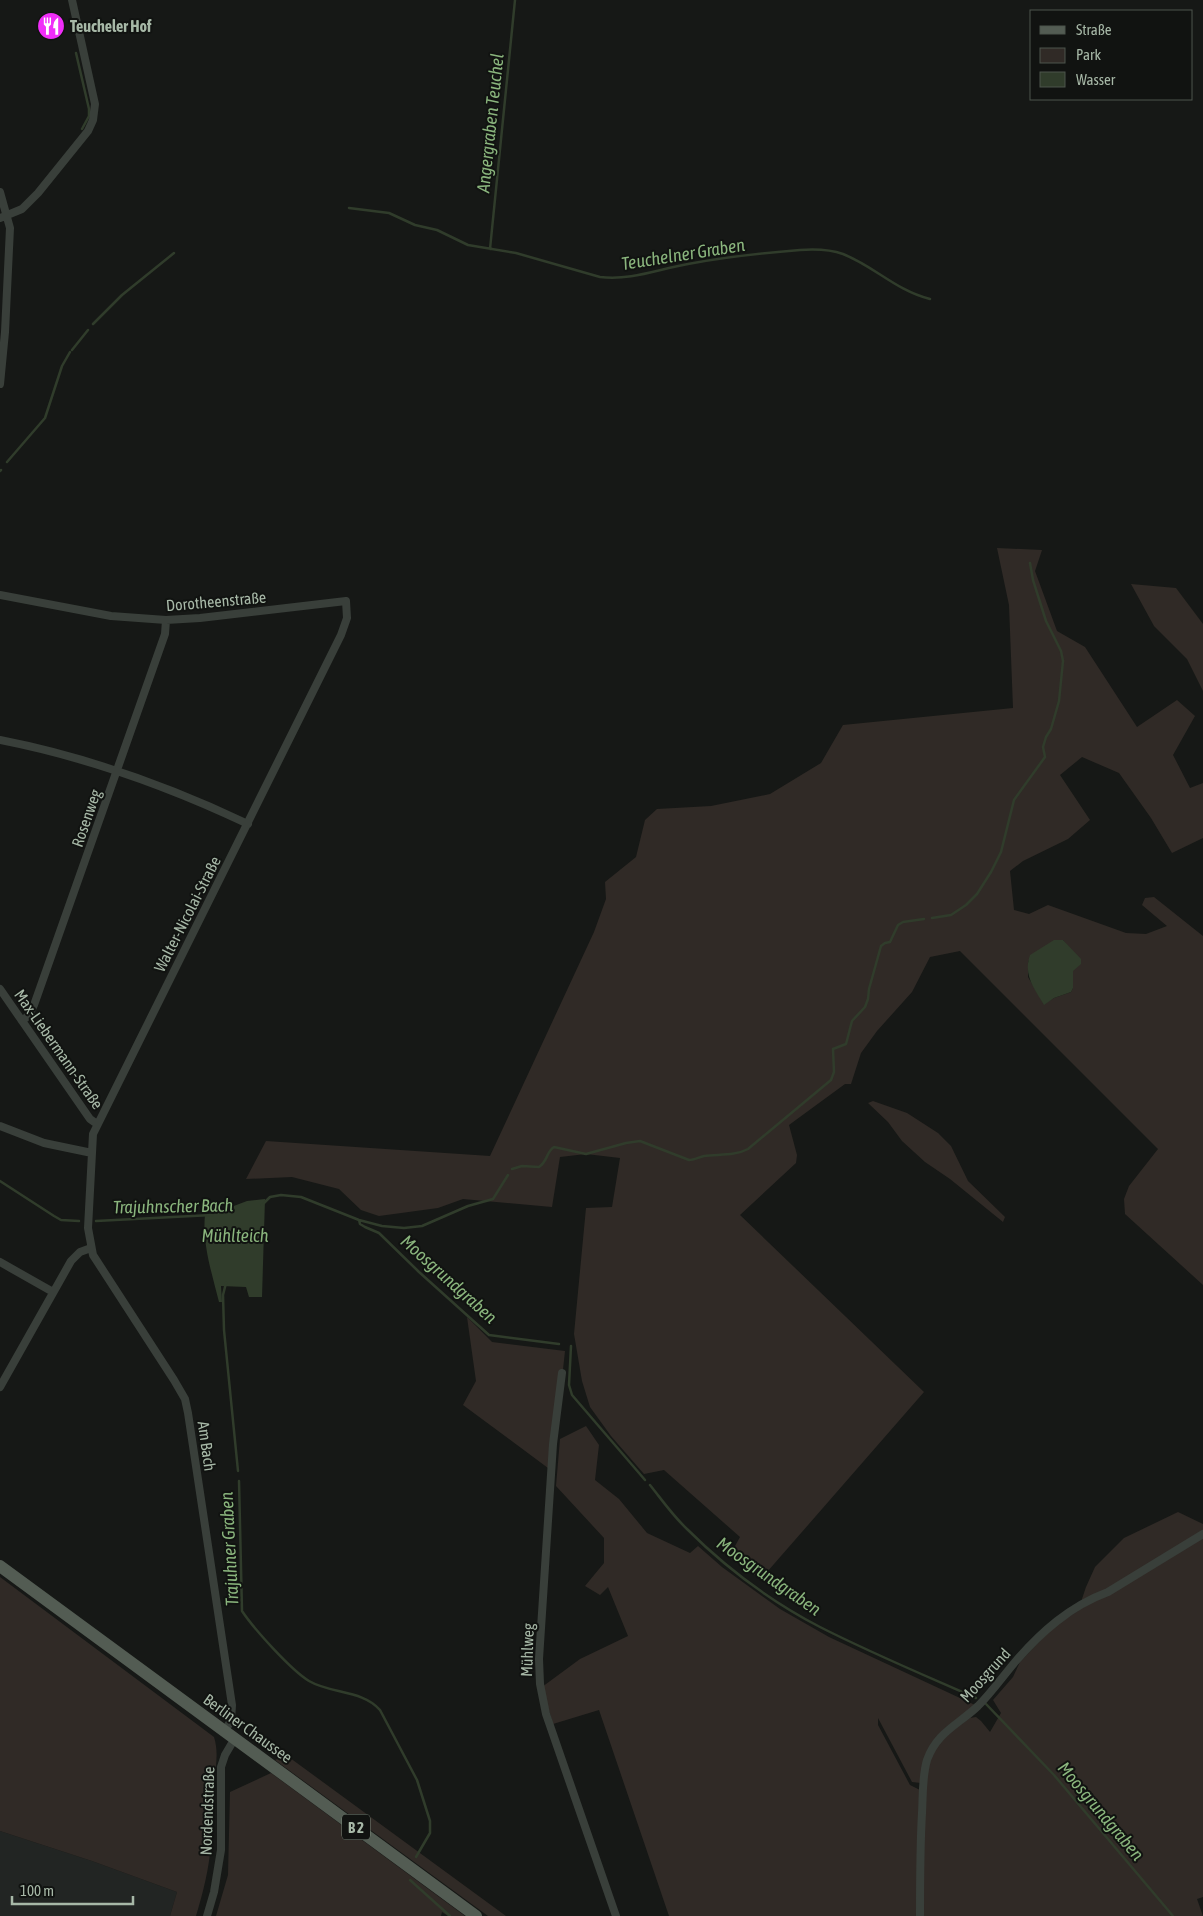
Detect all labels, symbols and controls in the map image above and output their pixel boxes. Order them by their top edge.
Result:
legend [1030,10,1193,100]
restaurant icon: Teucheler Hof [36,11,66,41]
place label: Teucheler Hof [70,17,152,35]
text: Straße [1076,21,1112,38]
text: Park [1076,46,1101,63]
water label: Angergraben Teuchel [472,52,508,195]
text: Wasser [1076,71,1116,88]
water label: Teuchelner Graben [620,234,747,274]
street label: Dorotheenstraße [165,588,267,614]
street label: Rosenweg [68,787,105,849]
street label: Walter-Nicolai-Straße [150,853,224,975]
street label: Max-Liebermann-Straße [11,986,107,1112]
water label: Trajuhnscher Bach [113,1194,234,1218]
water label: Mühlteich [202,1225,269,1246]
water label: Moosgrundgraben [397,1230,502,1328]
street label: Am Bach [195,1420,219,1472]
water label: Trajuhner Graben [216,1491,242,1607]
water label: Moosgrundgraben [713,1532,825,1620]
street label: Mühlweg [517,1623,538,1677]
street label: Moosgrund [956,1644,1015,1706]
street label: Berliner Chaussee [200,1690,296,1766]
water label: Moosgrundgraben [1054,1757,1148,1865]
street label: Nordendstraße [196,1766,218,1856]
road number: B 2 [342,1814,370,1840]
scale bar [12,1874,134,1906]
text: 100 m [20,1882,54,1899]

